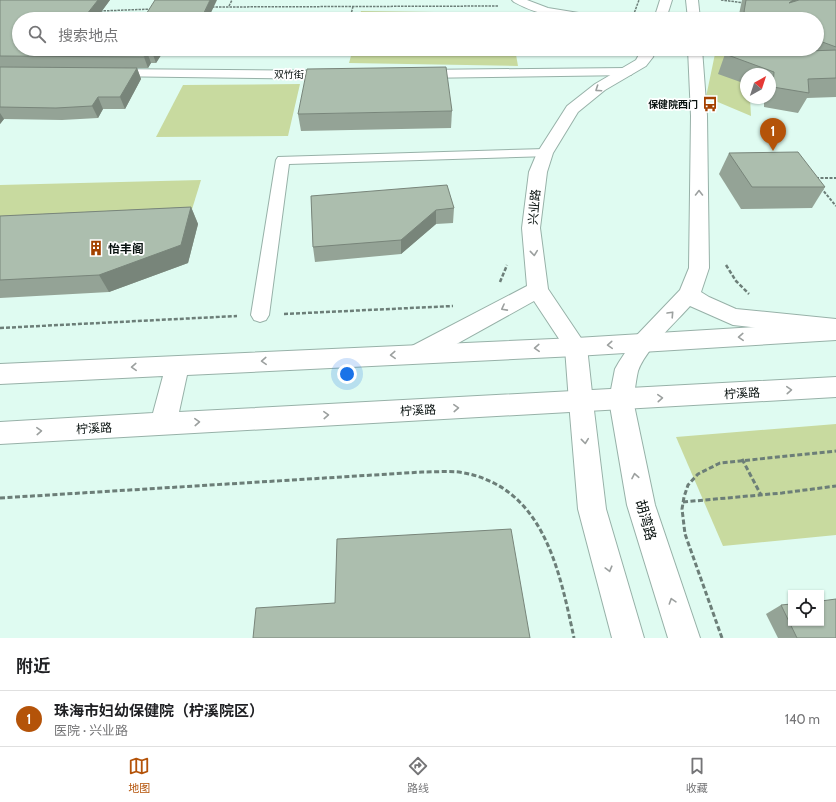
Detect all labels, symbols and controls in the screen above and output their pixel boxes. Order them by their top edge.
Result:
search box [12,12,824,56]
icon: search [26,23,48,45]
text: 搜索地点 [58,27,118,45]
street label: 双竹街 [274,68,304,81]
north arrow [740,68,776,104]
one-way arrow [595,84,602,91]
bus stop icon: 保健院西门 [701,95,719,113]
place label: 保健院西门 [648,98,698,111]
pin: 1 [760,118,786,151]
street label: 兴业路 [525,188,543,226]
one-way arrow [695,190,703,196]
building icon: 怡丰阁 [87,239,105,257]
place label: 怡丰阁 [108,241,144,256]
one-way arrow [529,250,538,256]
one-way arrow [501,303,508,311]
one-way arrow [666,311,674,319]
one-way arrow [738,332,744,341]
one-way arrow [607,340,613,349]
one-way arrow [534,344,540,353]
one-way arrow [390,351,396,360]
one-way arrow [261,357,267,366]
one-way arrow [131,363,137,372]
your location [337,364,357,384]
street label: 柠溪路 [724,385,760,401]
one-way arrow [786,385,792,394]
one-way arrow [657,393,663,402]
street label: 柠溪路 [400,402,436,418]
one-way arrow [453,403,459,412]
one-way arrow [323,411,329,419]
one-way arrow [194,418,200,426]
street label: 柠溪路 [76,420,112,436]
one-way arrow [36,427,42,435]
one-way arrow [580,438,589,444]
one-way arrow [631,473,640,479]
street label: 胡湾路 [632,497,660,543]
one-way arrow [604,565,613,572]
map controls [788,590,824,626]
button: locate [788,590,824,626]
one-way arrow [668,598,676,605]
text: 附近 [16,656,50,676]
text: 珠海市妇幼保健院（柠溪院区） [54,702,264,720]
text: 1 [27,711,31,727]
text: 140 m [785,711,820,727]
text: 医院 · 兴业路 [54,722,128,738]
tab: 地图 [128,755,150,795]
tab: 路线 [407,755,429,795]
tab: 收藏 [686,755,708,795]

